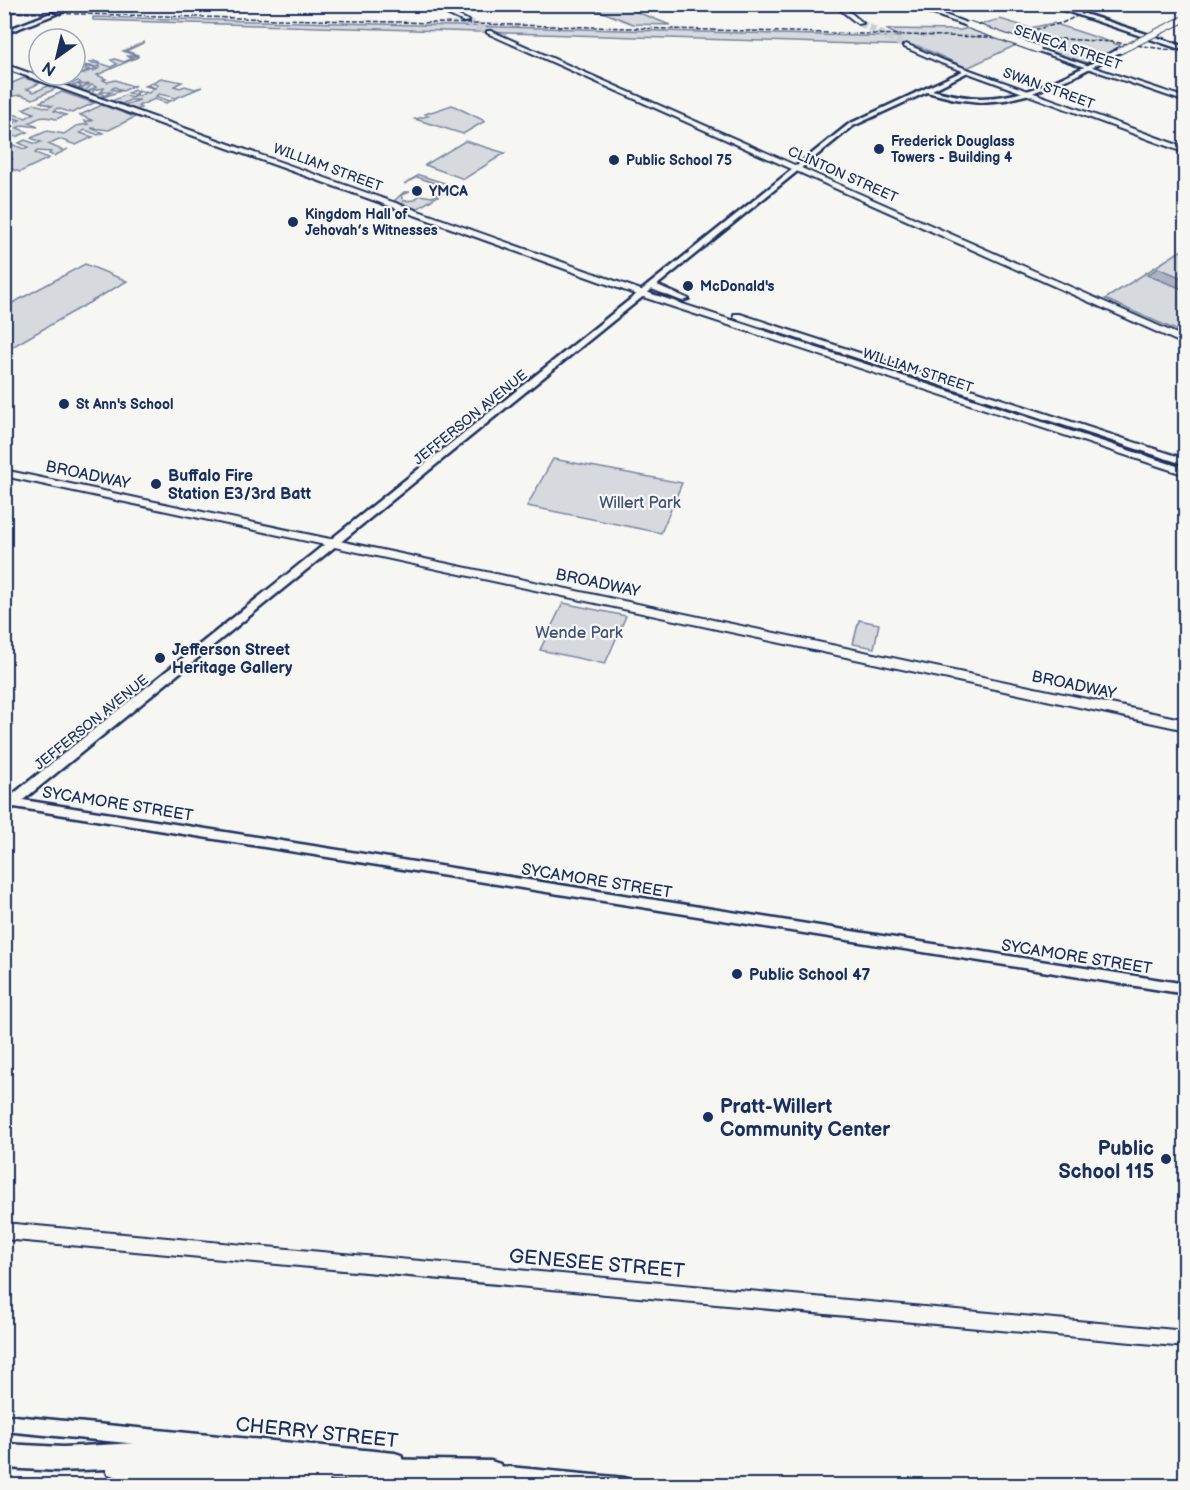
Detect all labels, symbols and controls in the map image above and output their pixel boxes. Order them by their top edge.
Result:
street label: SENECA STREET [1012,21,1124,74]
north arrow [27,27,87,87]
text: N [39,57,60,79]
street label: SWAN STREET [1001,64,1097,113]
place label: Frederick Douglass Towers - Building 4 [891,133,1015,166]
street label: WILLIAM STREET [271,140,385,195]
marker: Frederick Douglass Towers - Building 4 [872,142,886,156]
street label: CLINTON STREET [785,143,901,207]
place label: Public School 75 [626,152,732,169]
marker: Public School 75 [607,153,621,167]
place label: YMCA [429,183,468,200]
marker: YMCA [410,184,424,198]
place label: Kingdom Hall of Jehovah’s Witnesses [305,206,438,239]
marker: Kingdom Hall of Jehovah’s Witnesses [286,215,300,229]
place label: McDonald's [700,278,775,295]
marker: McDonald's [681,279,695,293]
street label: WILLIAM STREET [860,345,976,397]
street label: JEFFERSON AVENUE [410,366,531,468]
place label: St Ann's School [76,396,173,413]
marker: St Ann's School [57,397,71,411]
street label: BROADWAY [44,457,132,494]
place label: Buffalo Fire Station E3/3rd Batt [168,467,312,504]
marker: Buffalo Fire Station E3/3rd Batt [149,477,163,491]
park label: Willert Park [599,494,681,513]
street label: BROADWAY [554,565,642,602]
park label: Wende Park [535,624,623,643]
place label: Jefferson Street Heritage Gallery [172,641,293,678]
marker: Jefferson Street Heritage Gallery [153,651,167,665]
street label: BROADWAY [1030,667,1118,704]
street label: JEFFERSON AVENUE [31,671,152,773]
street label: SYCAMORE STREET [41,783,195,826]
street label: SYCAMORE STREET [520,860,674,903]
street label: SYCAMORE STREET [1000,936,1154,979]
place label: Public School 47 [749,966,871,985]
marker: Public School 47 [730,967,744,981]
place label: Pratt-Willert Community Center [720,1095,891,1142]
marker: Pratt-Willert Community Center [701,1110,715,1124]
place label: Public School 115 [1058,1137,1154,1184]
marker: Public School 115 [1159,1152,1173,1166]
street label: GENESEE STREET [508,1244,686,1284]
street label: CHERRY STREET [234,1413,399,1453]

